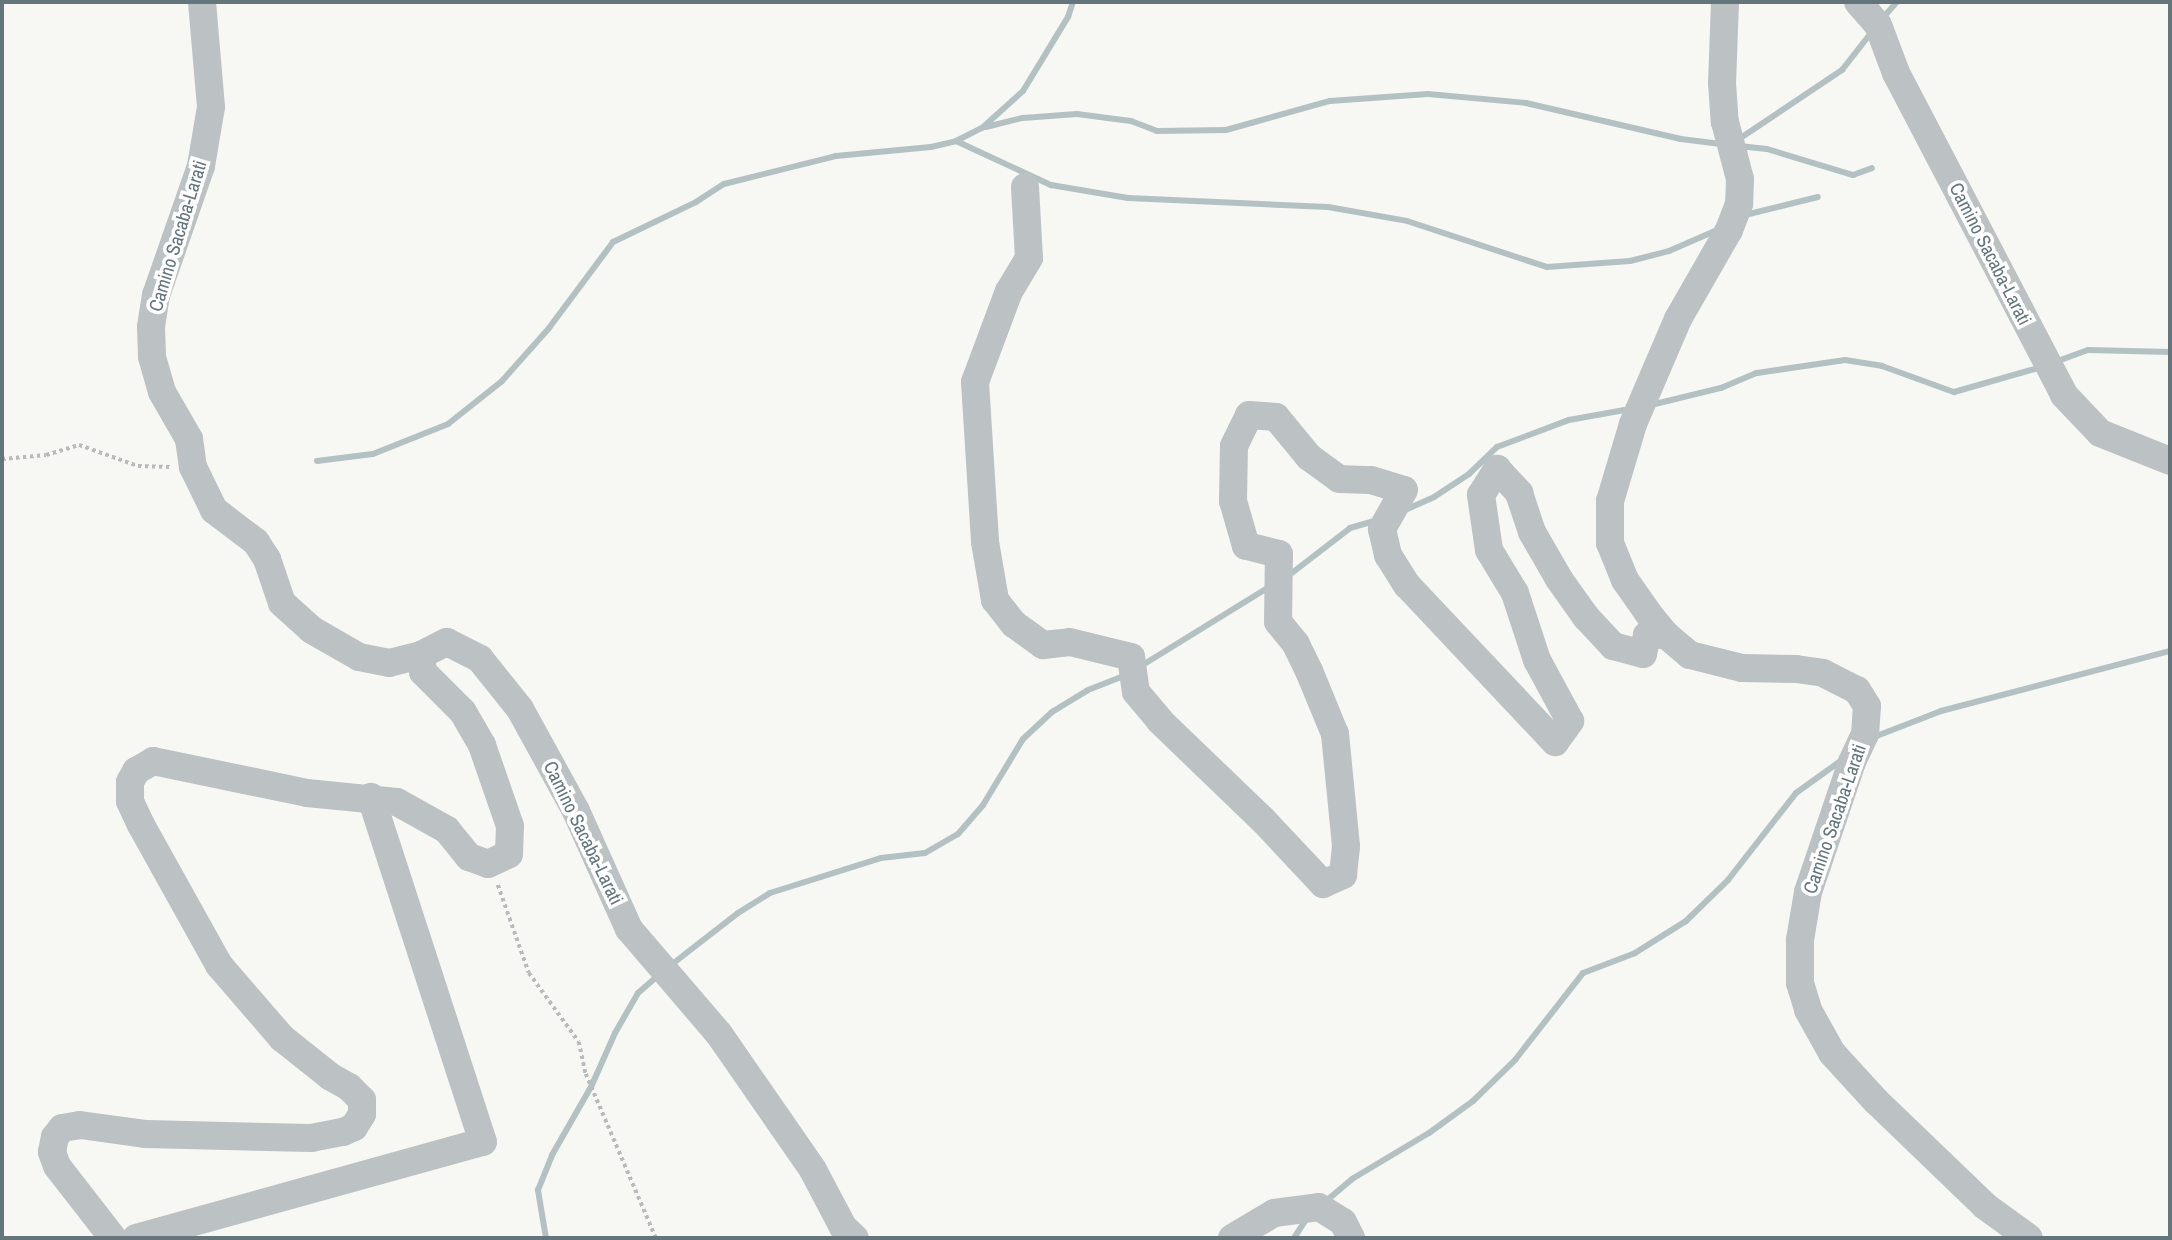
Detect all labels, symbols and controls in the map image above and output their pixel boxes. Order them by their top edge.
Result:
street label: Camino Sacaba-Larati [144,158,212,314]
street label: Camino Sacaba-Larati [1944,179,2036,329]
street label: Camino Sacaba-Larati [1799,741,1871,897]
street label: Camino Sacaba-Larati [538,758,628,908]

